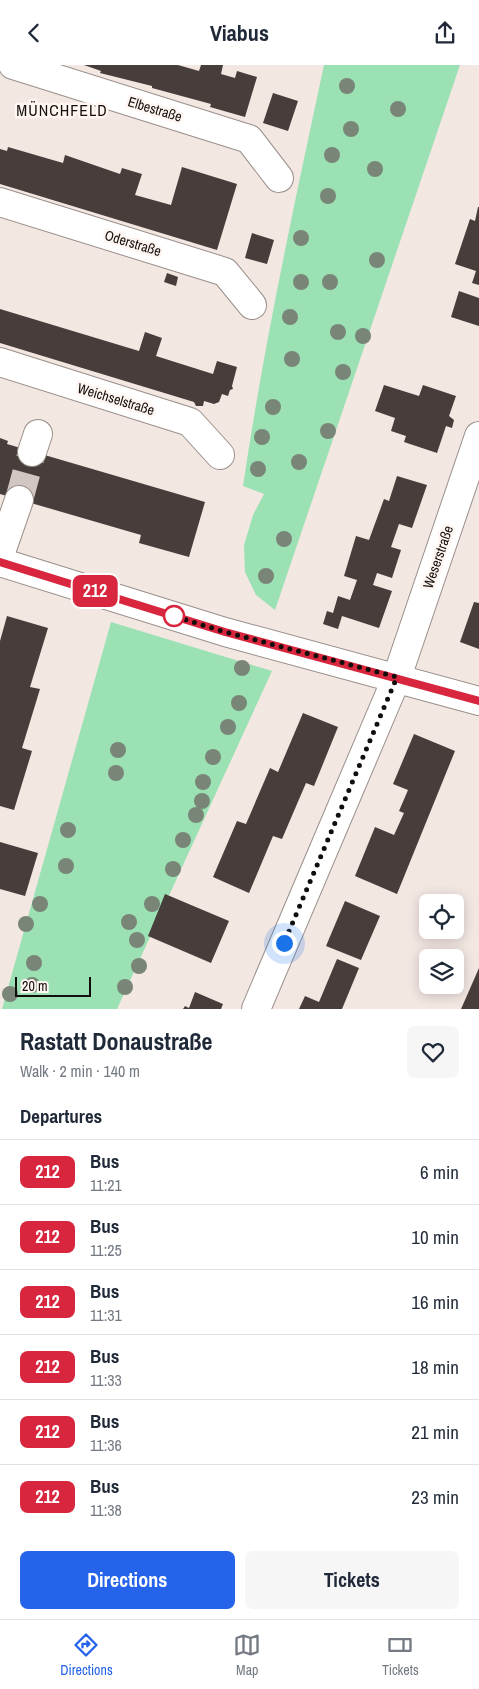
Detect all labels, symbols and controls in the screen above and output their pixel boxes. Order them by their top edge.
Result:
text: Viabus [210,18,269,48]
icon: back [20,19,48,47]
icon: share [431,19,459,47]
street label: Elbestraße [126,92,184,126]
district label: MÜNCHFELD [16,99,108,121]
street label: Oderstraße [103,226,163,260]
street label: Weichselstraße [75,379,157,419]
street label: Weserstraße [419,523,457,591]
line badge: 212 [66,575,124,607]
text: 212 [83,578,107,603]
unlabelled marker [163,605,185,627]
map controls [419,894,464,994]
button: locate [419,894,464,939]
your location [272,931,297,956]
button: layers [419,949,464,994]
scale bar [15,974,91,997]
text: 20 m [22,977,48,995]
text: Rastatt Donaustraße [20,1025,212,1057]
button: heart [407,1026,459,1078]
text: Walk · 2 min · 140 m [20,1060,140,1082]
text: Departures [20,1103,102,1129]
text: Bus [90,1148,119,1174]
text: 212 [35,1159,60,1184]
text: 6 min [420,1159,459,1185]
text: 11:21 [90,1174,122,1196]
text: Bus [90,1213,119,1239]
text: 212 [35,1224,60,1249]
text: 10 min [411,1224,459,1250]
text: 11:25 [90,1239,122,1261]
text: Bus [90,1278,119,1304]
text: 212 [35,1289,60,1314]
text: 16 min [411,1289,459,1315]
text: 11:31 [90,1304,122,1326]
text: Bus [90,1343,119,1369]
text: 212 [35,1354,60,1379]
text: 18 min [411,1354,459,1380]
text: 11:33 [90,1369,122,1391]
text: Bus [90,1408,119,1434]
text: 212 [35,1419,60,1444]
text: 21 min [411,1419,459,1445]
text: 11:36 [90,1434,122,1456]
text: Bus [90,1473,119,1499]
text: 212 [35,1484,60,1509]
text: 23 min [411,1484,459,1510]
text: 11:38 [90,1499,122,1521]
button: Directions [20,1551,235,1609]
button: Tickets [245,1551,459,1609]
tab: Directions [60,1631,113,1679]
tab: Map [233,1631,261,1679]
tab: Tickets [382,1631,419,1679]

